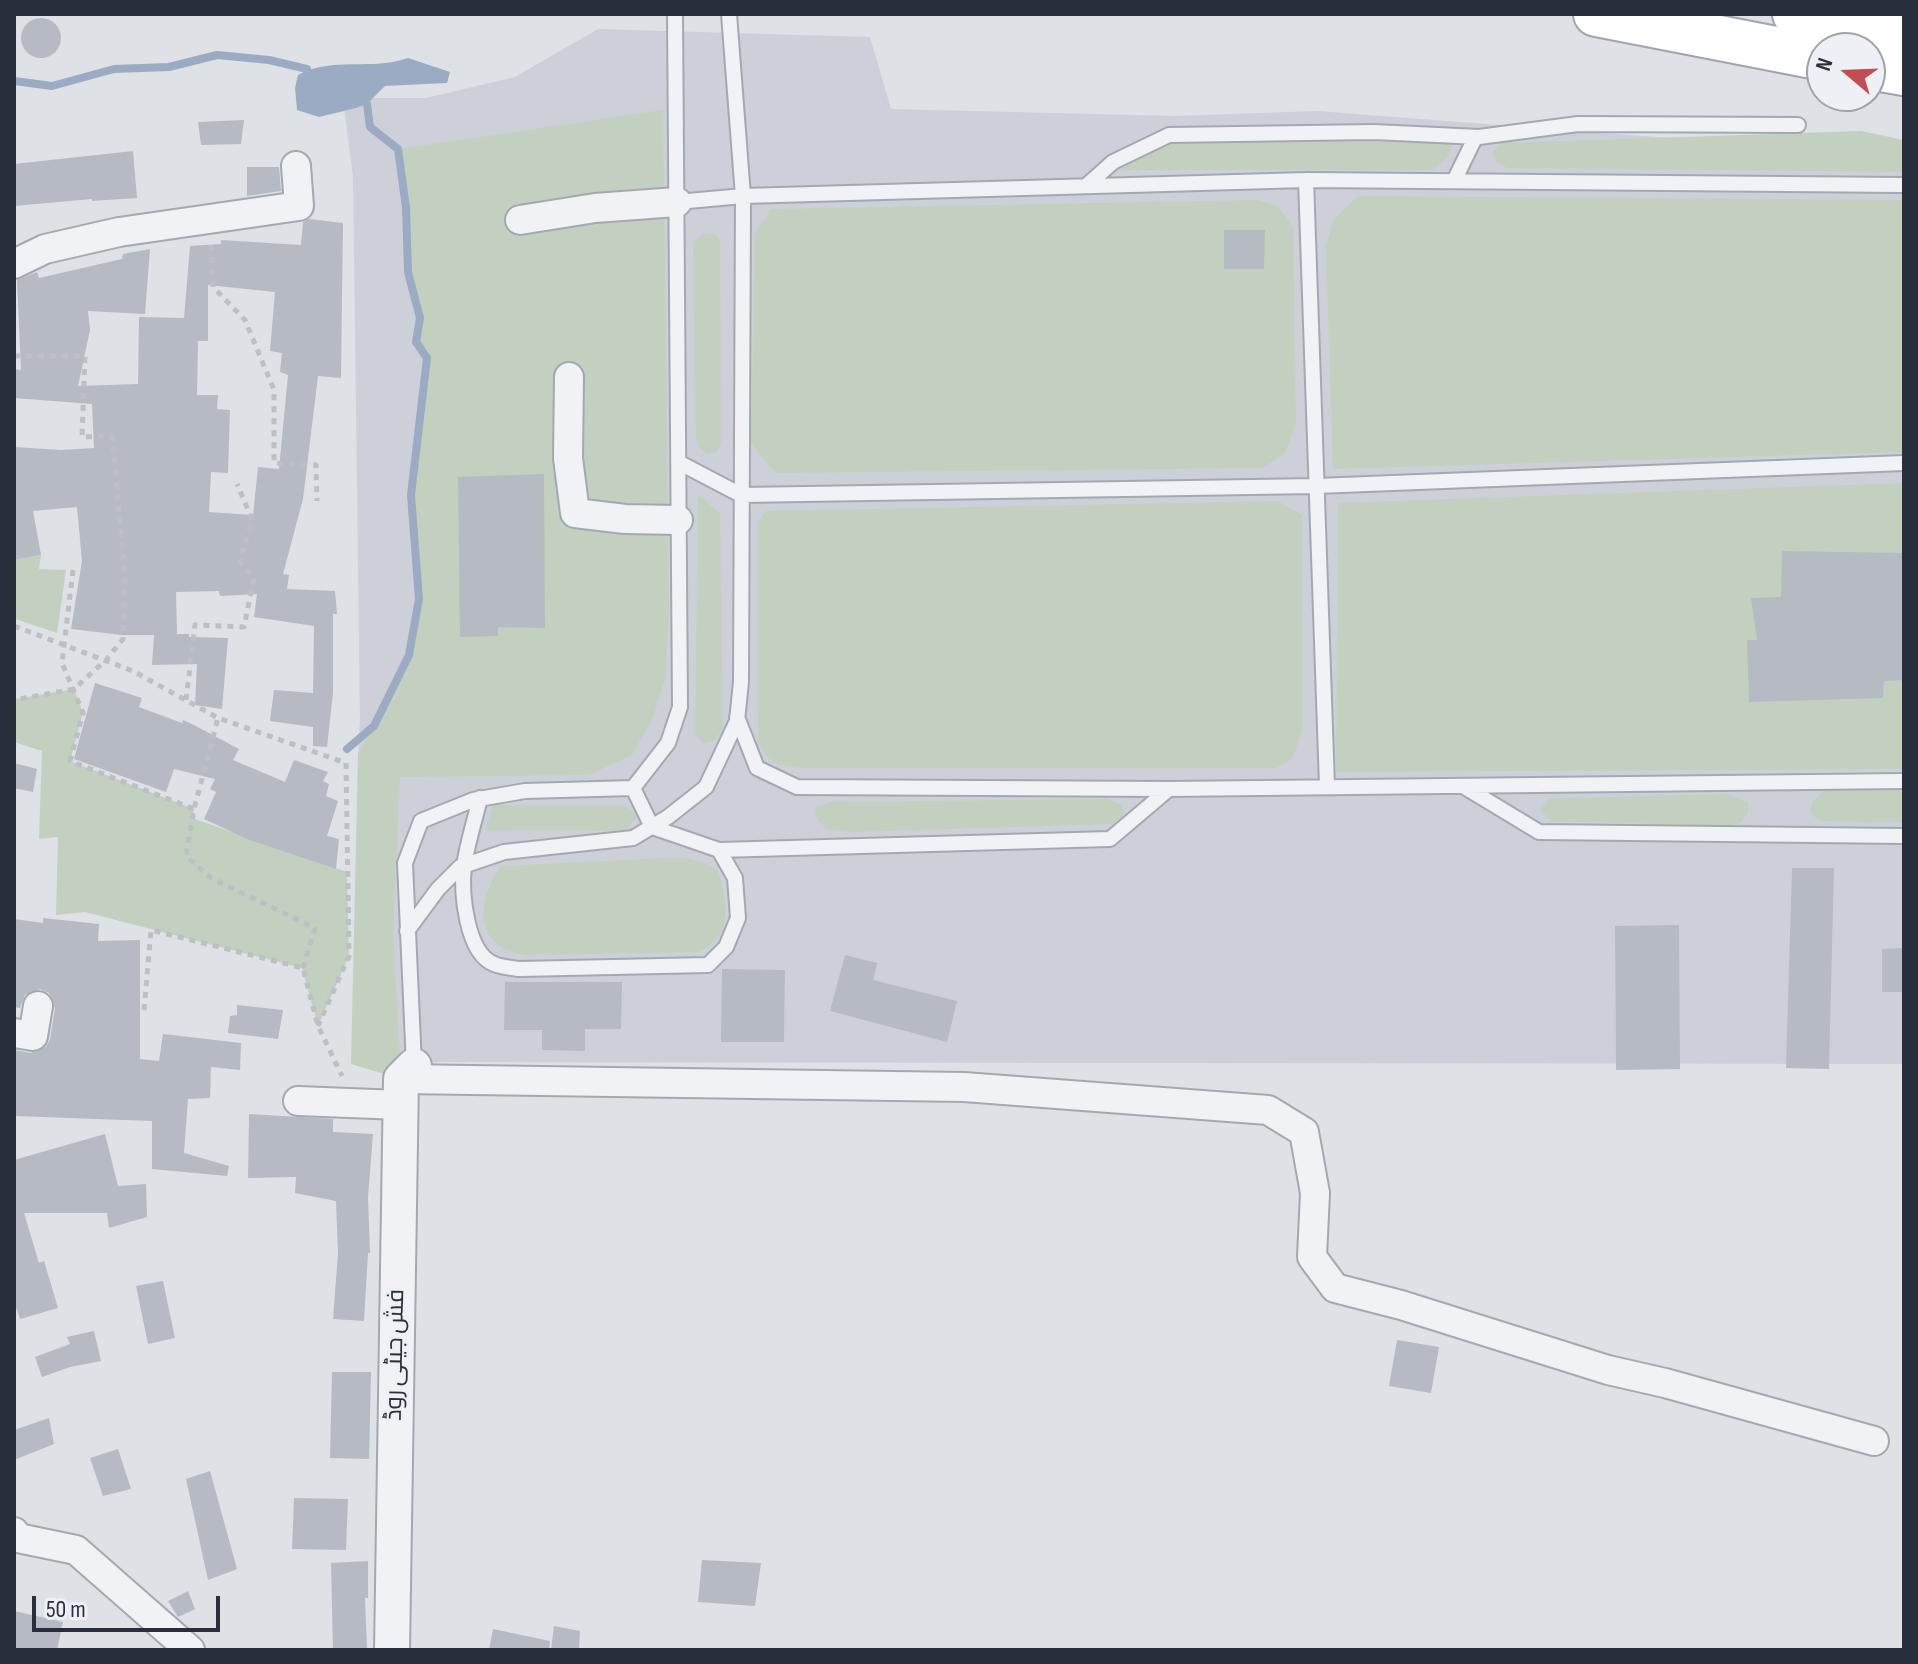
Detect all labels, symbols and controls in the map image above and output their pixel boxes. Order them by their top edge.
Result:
north arrow [1806,32,1886,112]
text: N [1810,55,1839,75]
street label: فش جیٹی روڈ [380,1289,412,1421]
scale bar [36,1580,224,1630]
text: 50 m [46,1595,86,1624]

